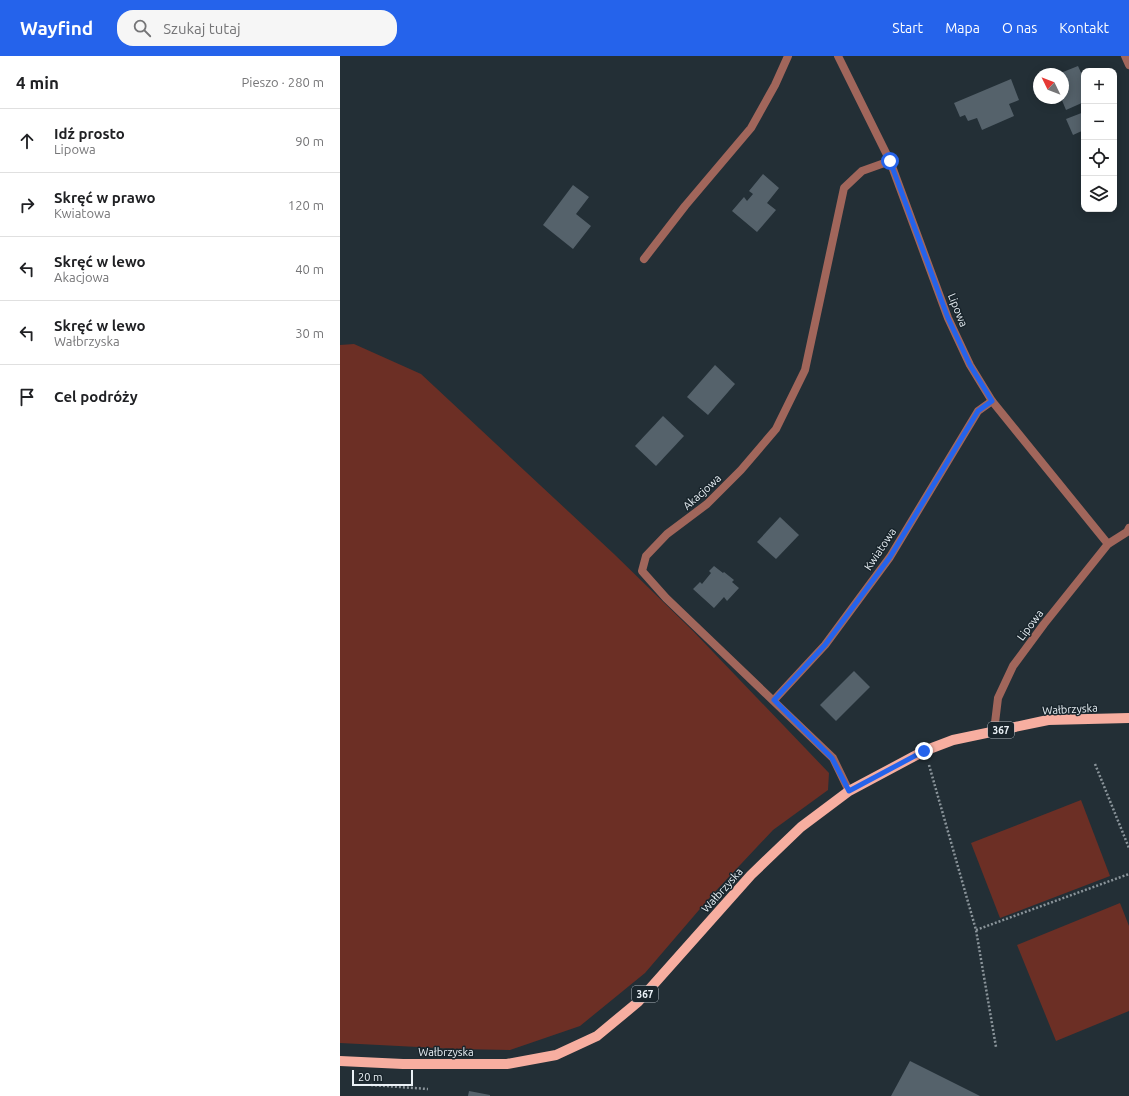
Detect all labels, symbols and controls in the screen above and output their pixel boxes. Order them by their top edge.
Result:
search box [117,10,397,46]
text: Wayfind [20,17,93,39]
icon: search [131,17,153,39]
text: Szukaj tutaj [163,20,241,37]
text: Start [892,20,923,36]
text: Mapa [945,20,980,36]
text: O nas [1002,20,1037,36]
text: Kontakt [1059,20,1109,36]
north arrow [1033,68,1069,104]
map controls [1081,68,1117,212]
button: + [1081,68,1117,104]
text: 4 min [16,73,59,92]
text: Pieszo · 280 m [241,75,324,89]
button: − [1081,104,1117,140]
text: Idź prosto [54,125,125,142]
icon: ahead [16,130,38,152]
text: 90 m [295,134,324,148]
button: locate [1081,140,1117,176]
text: Lipowa [54,142,96,156]
route start [881,152,899,170]
button: layers [1081,176,1117,212]
text: Skręć w prawo [54,189,156,206]
icon: right [16,194,38,216]
text: 120 m [288,198,324,212]
text: Kwiatowa [54,206,111,220]
text: Skręć w lewo [54,253,146,270]
icon: left [16,258,38,280]
text: 40 m [295,262,324,276]
text: Akacjowa [54,270,109,284]
street label: Lipowa [946,291,970,329]
text: Skręć w lewo [54,317,146,334]
icon: left [16,322,38,344]
text: 30 m [295,326,324,340]
text: Wałbrzyska [54,334,120,348]
icon: arrive [16,386,38,408]
text: Cel podróży [54,388,138,405]
street label: Akacjowa [681,472,723,512]
street label: Kwiatowa [862,526,898,572]
street label: Lipowa [1015,607,1045,643]
street label: Wałbrzyska [1042,702,1098,716]
road number: 367 [988,722,1014,738]
route end [915,742,933,760]
street label: Wałbrzyska [699,865,745,915]
road number: 367 [632,986,658,1002]
street label: Wałbrzyska [418,1046,474,1058]
scale bar [352,1068,413,1087]
text: 20 m [358,1071,382,1083]

